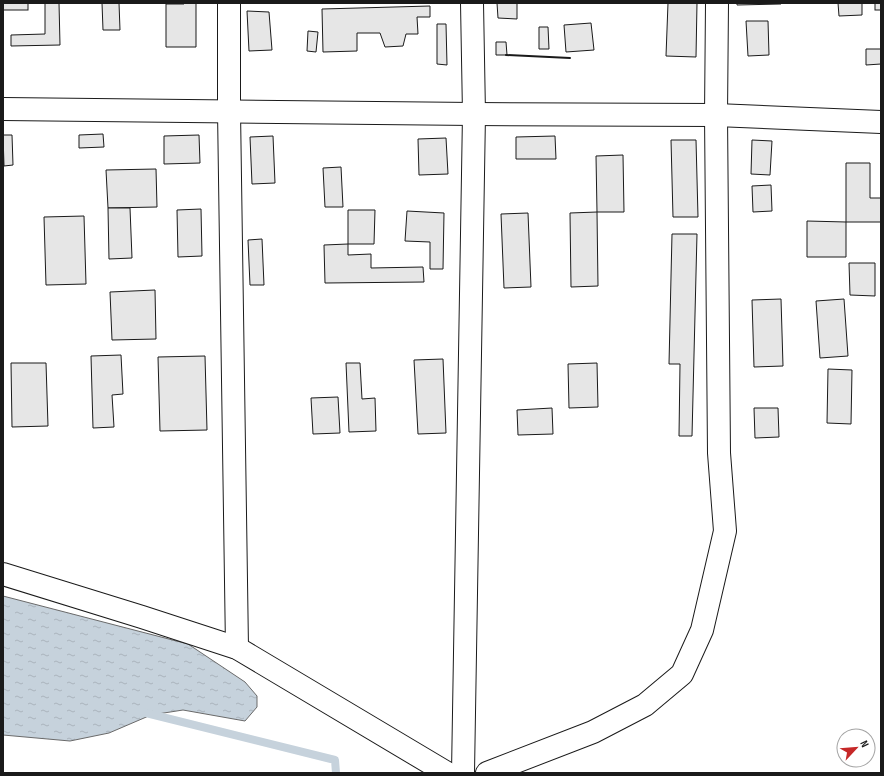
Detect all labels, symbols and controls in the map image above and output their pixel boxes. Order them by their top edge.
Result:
north arrow [836,728,876,768]
text: N [857,738,872,749]

